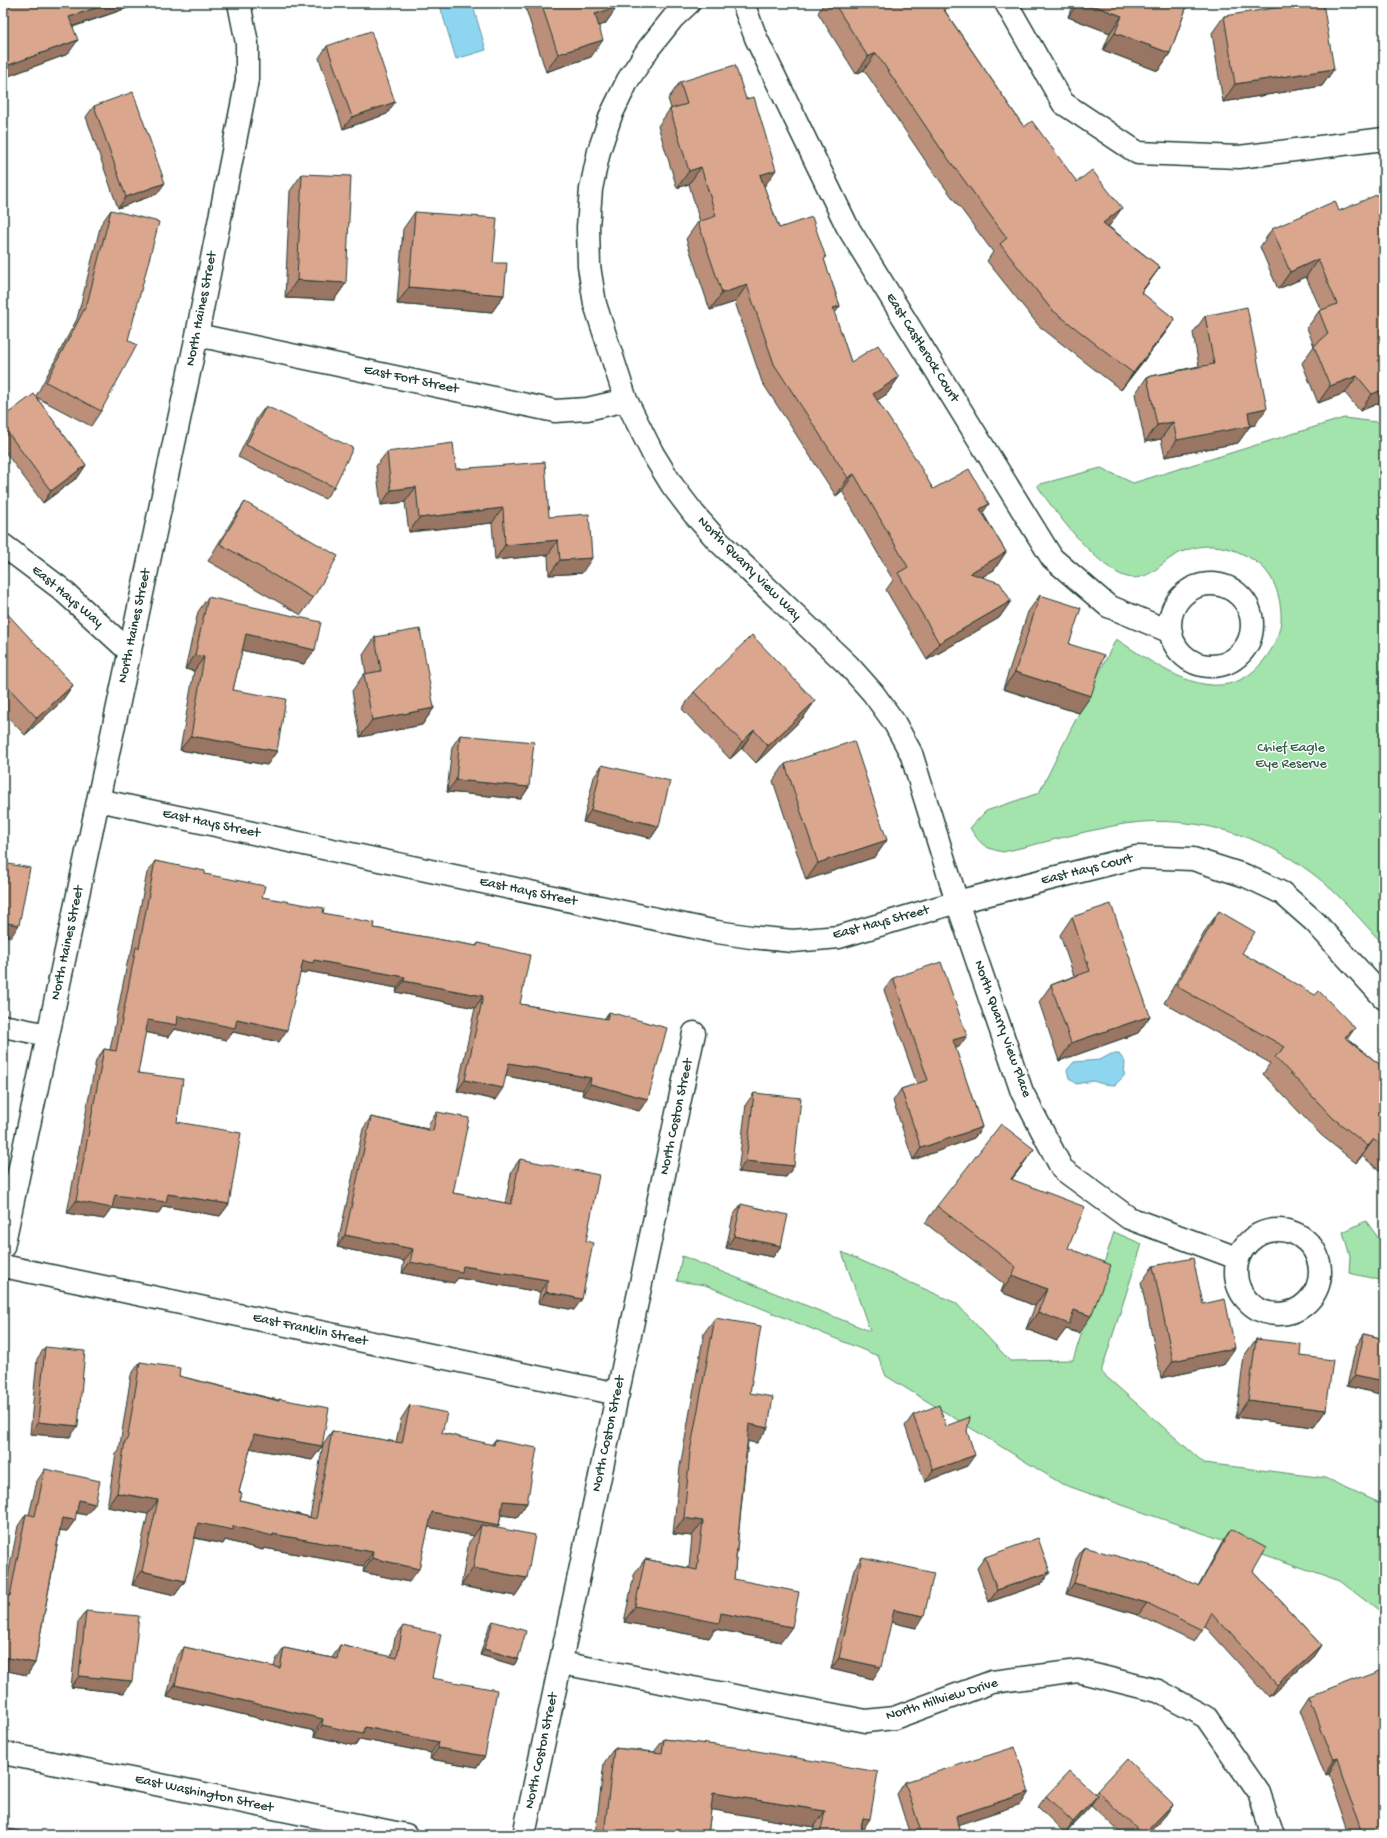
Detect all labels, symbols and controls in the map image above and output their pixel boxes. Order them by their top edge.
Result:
street label: North Haines Street [183,249,222,368]
street label: East Castlerock Court [881,290,963,407]
street label: East Fort Street [362,362,461,399]
street label: North Quarry View Way [693,513,805,625]
street label: East Hays Way [28,562,106,632]
street label: North Haines Street [115,566,156,685]
park label: Chief Eagle Eye Reserve [1255,740,1327,773]
street label: East Hays Street [161,805,263,843]
street label: East Hays Court [1039,850,1136,890]
street label: East Hays Street [478,873,580,911]
street label: North Haines Street [48,883,89,1002]
street label: East Hays Street [831,902,932,944]
street label: North Quarry View Place [969,958,1035,1101]
street label: North Coston Street [656,1056,698,1177]
street label: East Franklin Street [251,1310,370,1351]
street label: North Coston Street [588,1373,630,1494]
street label: North Hillview Drive [884,1675,1001,1725]
street label: North Coston Street [521,1690,563,1811]
street label: East Washington Street [133,1771,276,1817]

